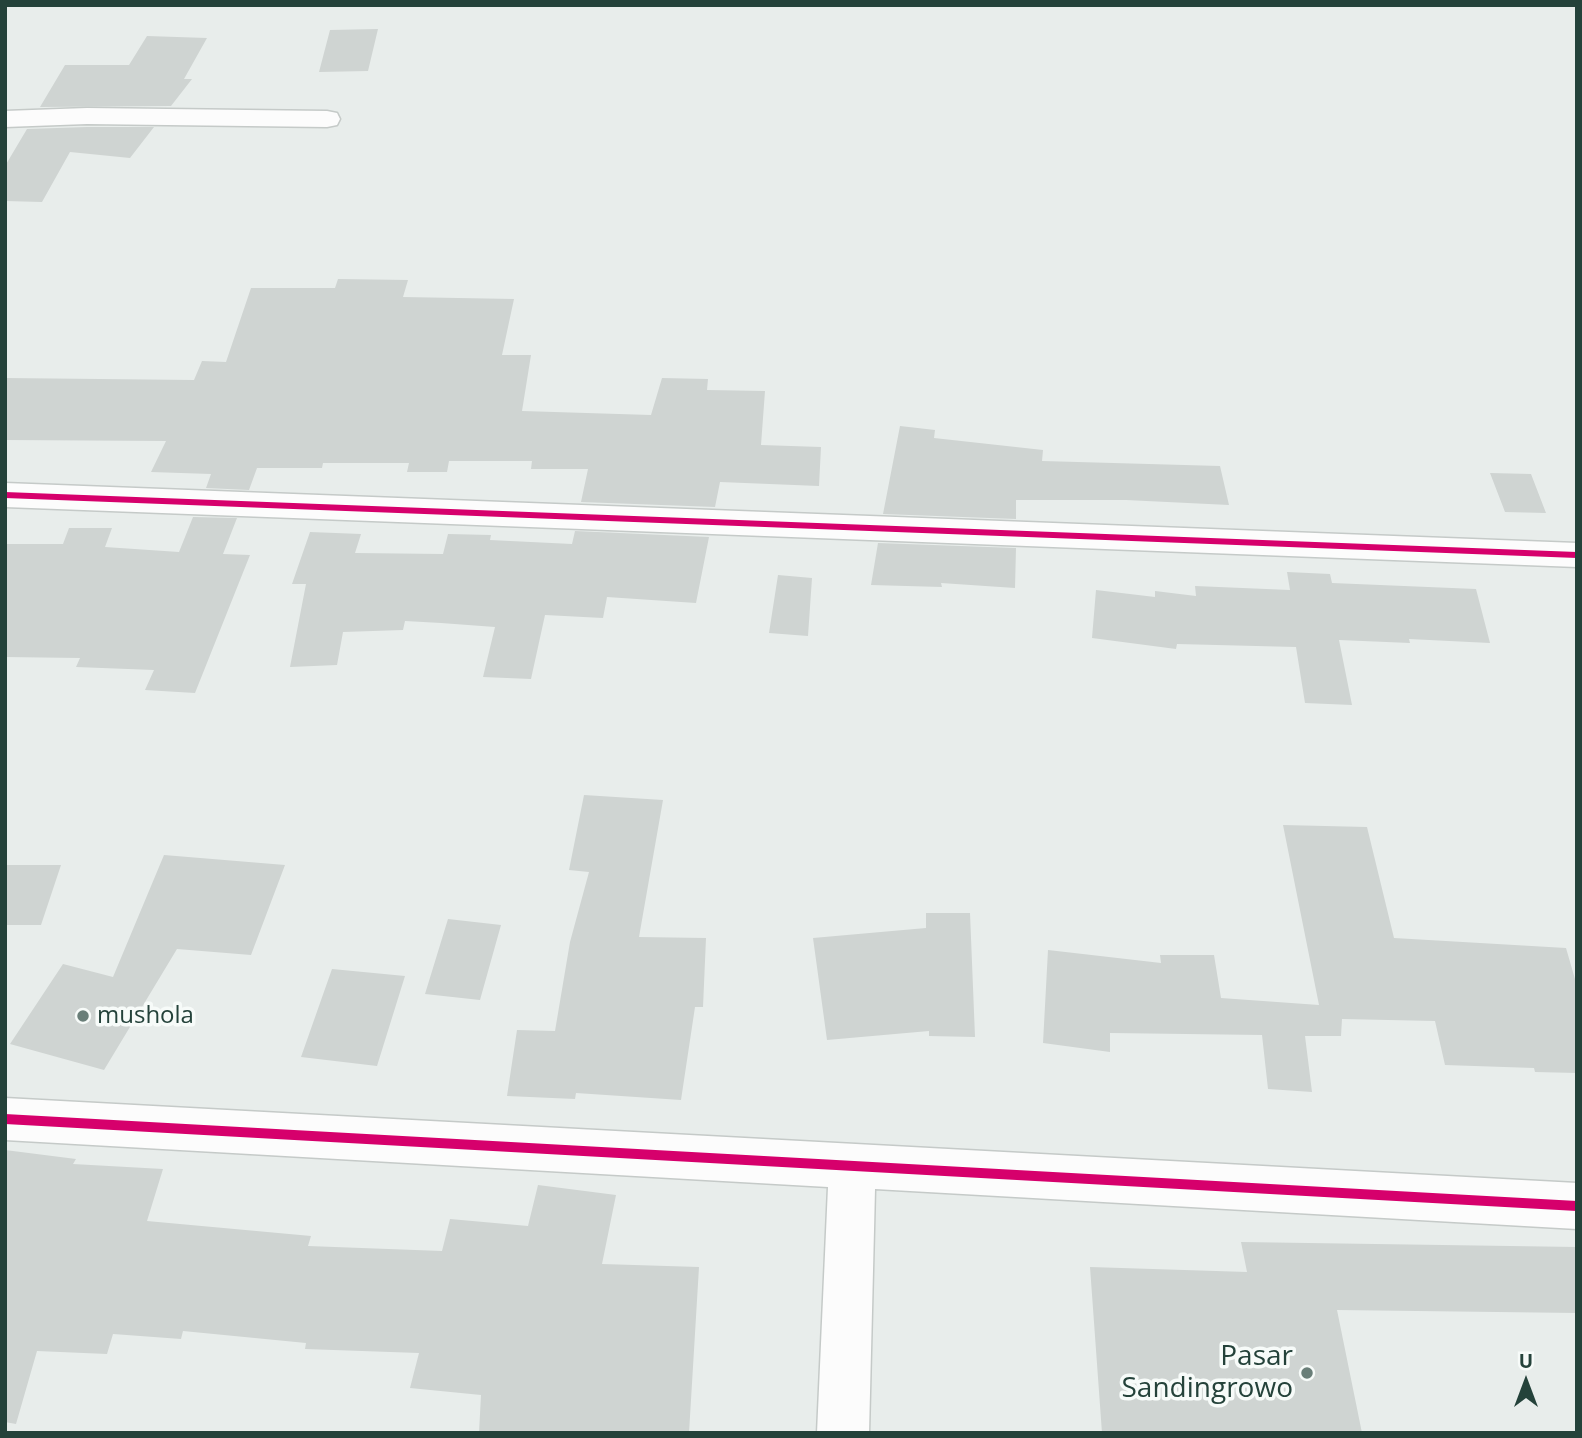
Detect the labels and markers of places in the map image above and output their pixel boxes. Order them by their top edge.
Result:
place label: mushola [97,1002,194,1030]
marker: mushola [75,1008,91,1024]
place label: Pasar Sandingrowo [1122,1340,1293,1406]
marker: Pasar Sandingrowo [1299,1365,1315,1381]

